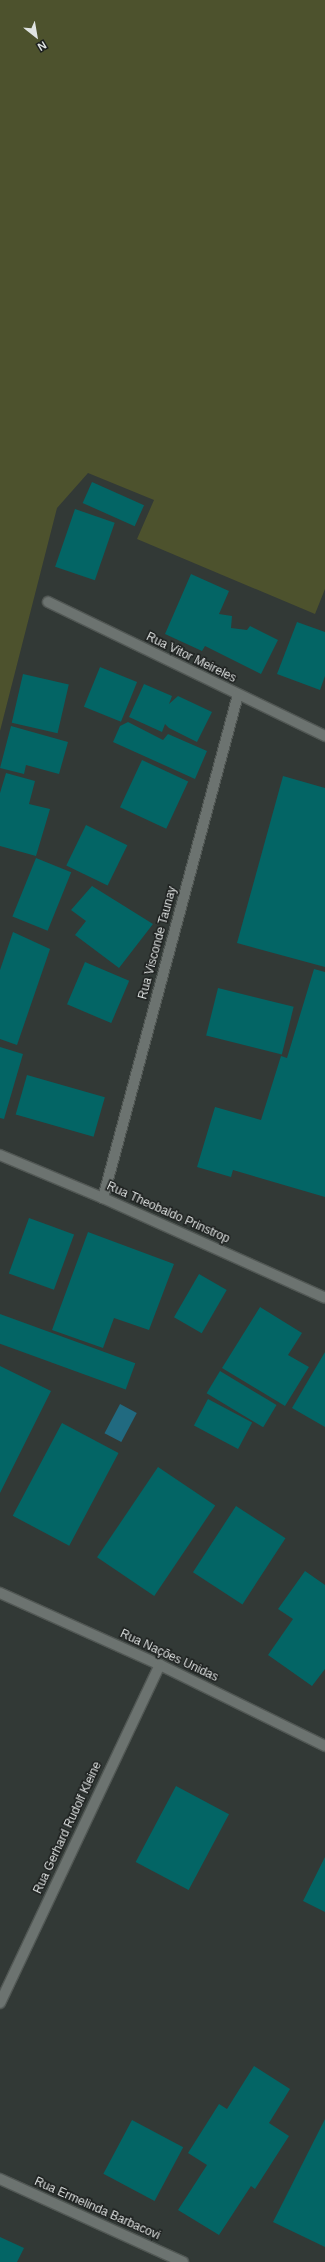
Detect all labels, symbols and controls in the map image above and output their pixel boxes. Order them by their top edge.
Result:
north arrow [16,16,56,56]
text: N [36,39,49,53]
street label: Rua Vitor Meireles [144,630,238,686]
street label: Rua Visconde Taunay [136,885,180,1001]
street label: Rua Theobaldo Prinstrop [104,1179,232,1247]
street label: Rua Nações Unidas [118,1627,220,1685]
street label: Rua Gerhard Rudolf Kleine [31,1760,105,1896]
street label: Rua Ermelinda Barbacovi [32,2175,162,2243]

